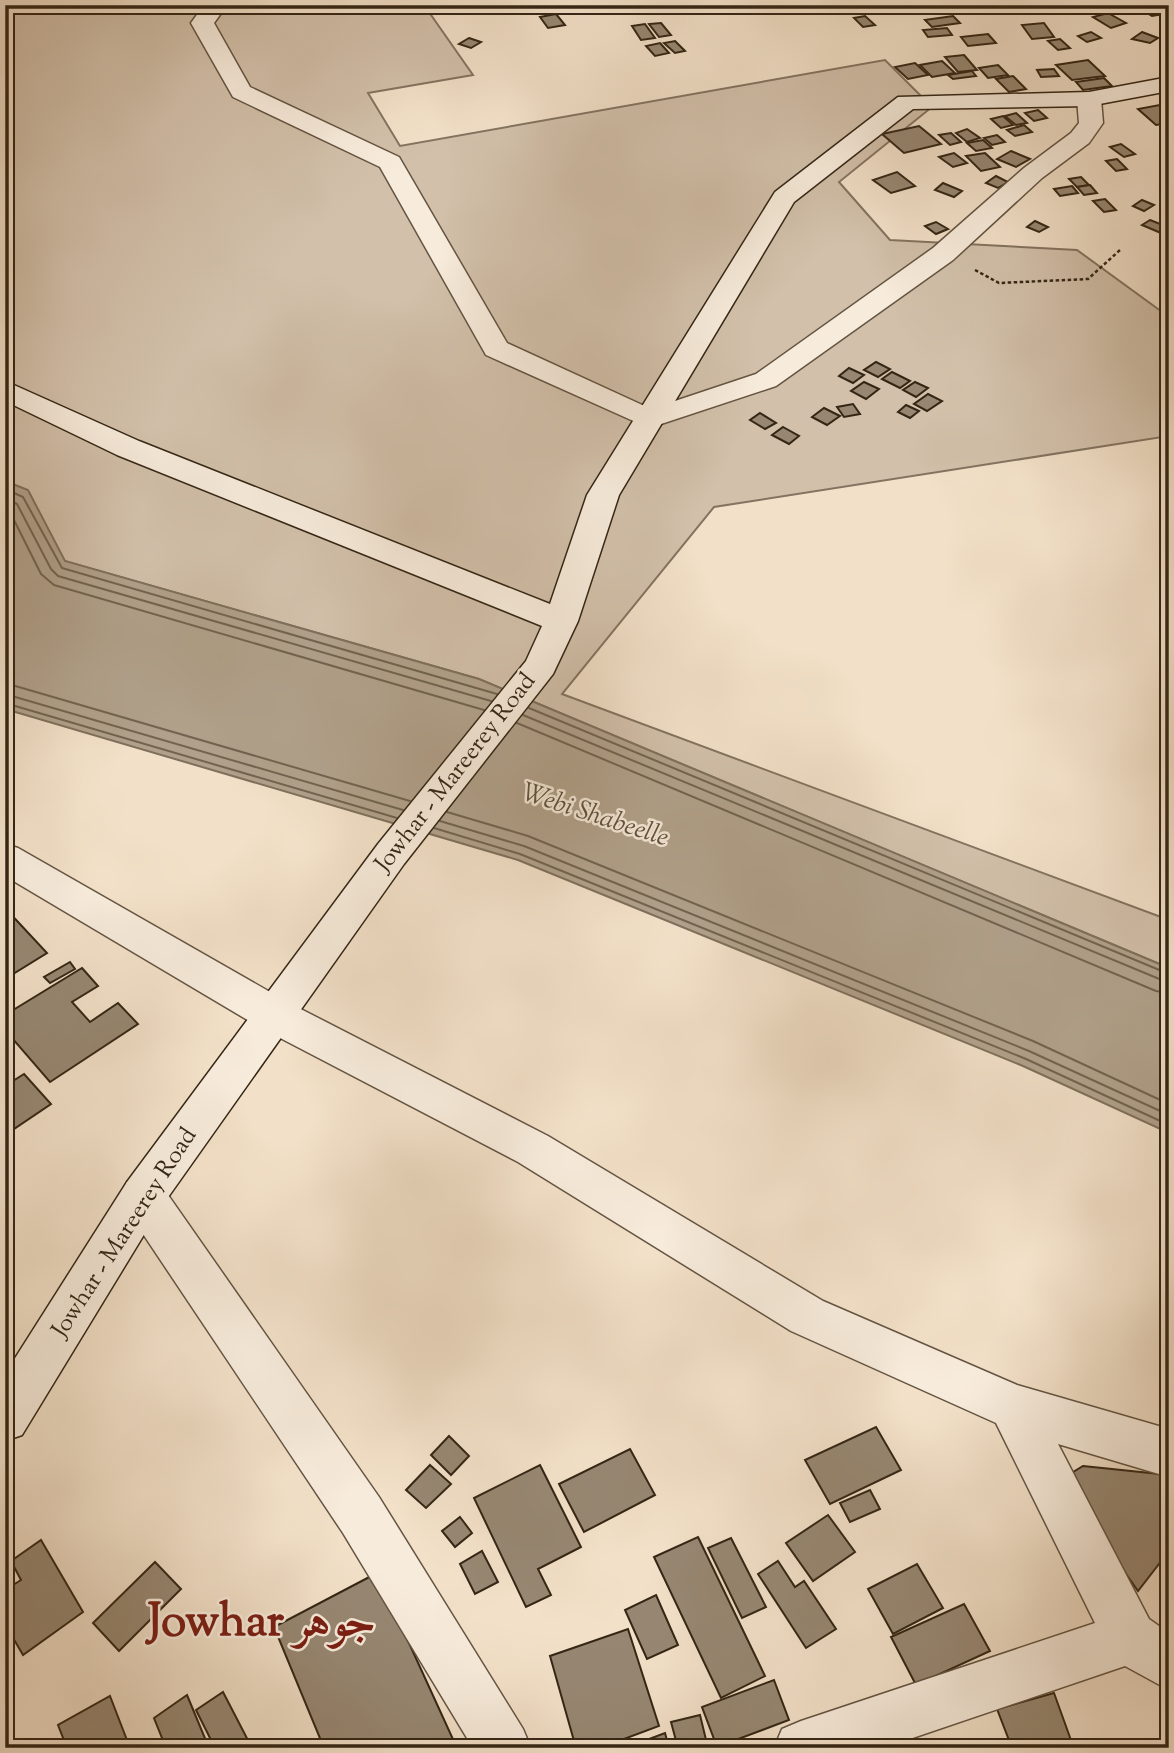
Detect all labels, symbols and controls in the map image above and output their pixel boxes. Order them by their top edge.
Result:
street label: Jowhar - Mareerey Road [366,666,545,881]
water label: Webi Shabeelle [517,775,673,857]
street label: Jowhar - Mareerey Road [43,1121,206,1346]
district label: Jowhar جوهر [145,1591,376,1657]

